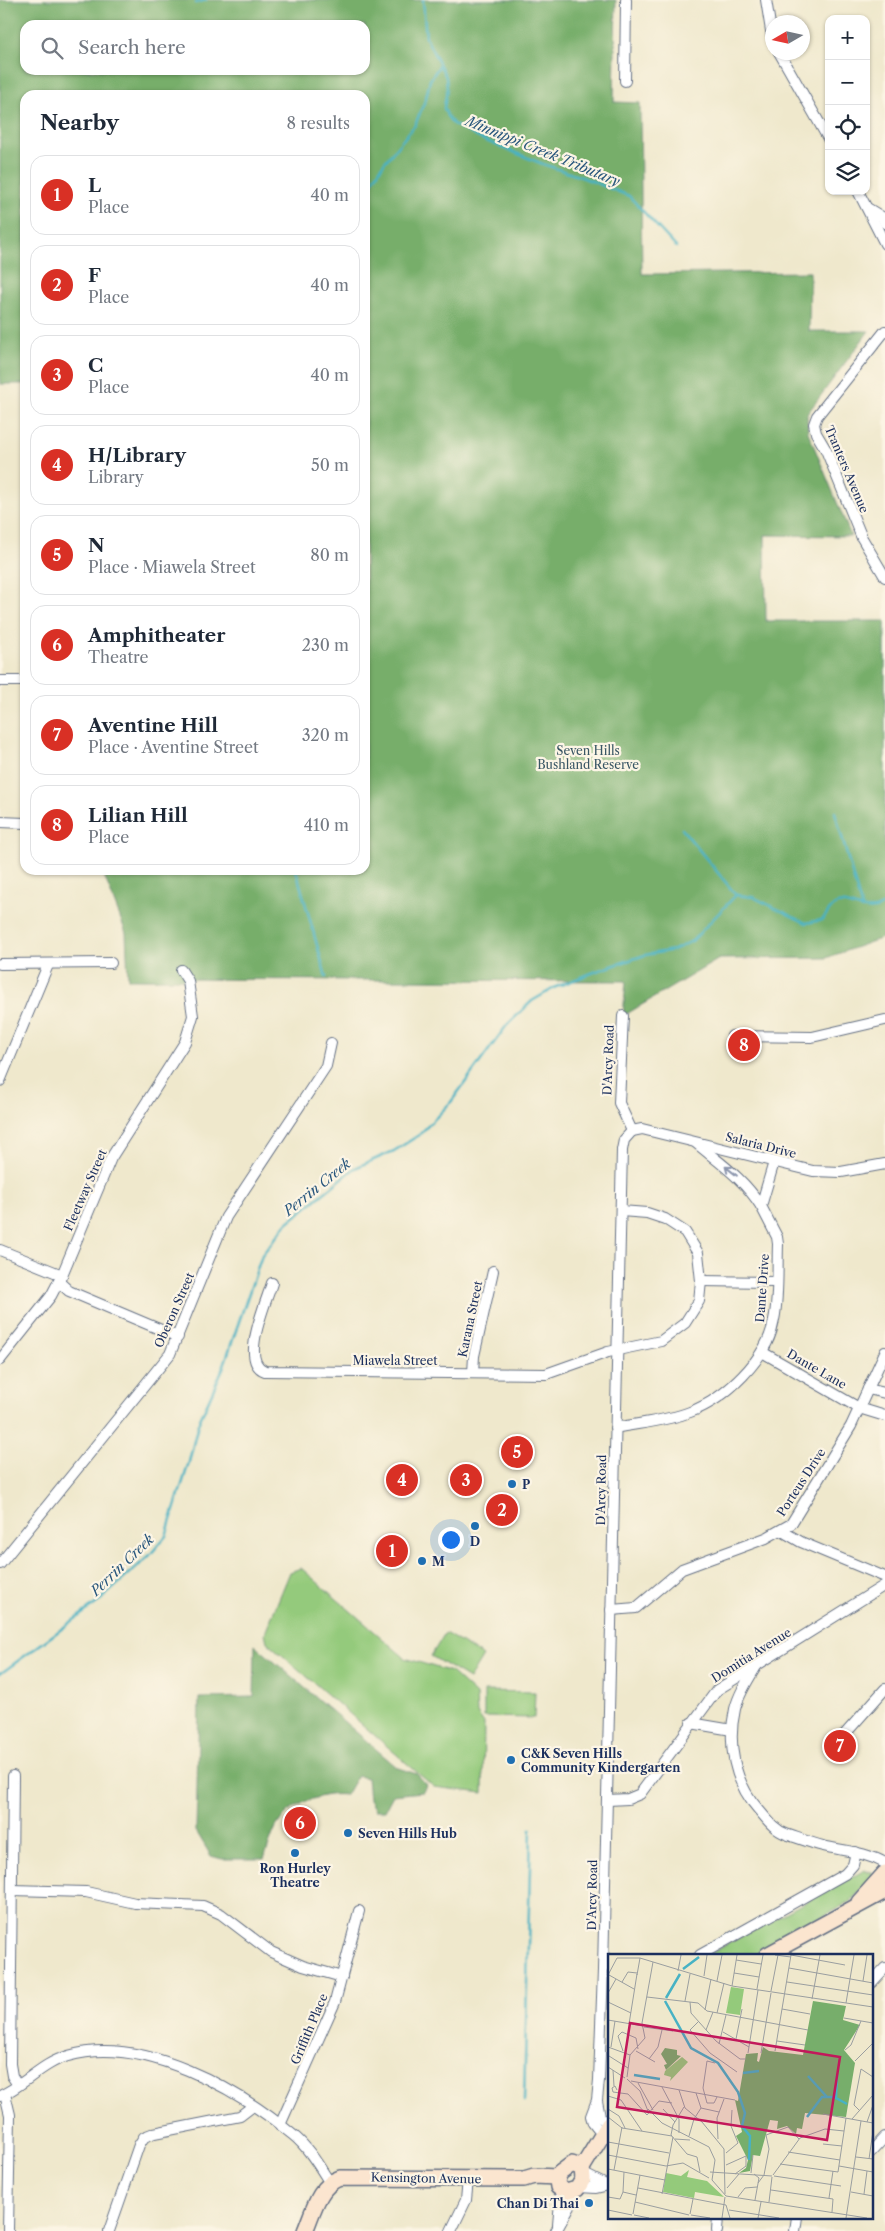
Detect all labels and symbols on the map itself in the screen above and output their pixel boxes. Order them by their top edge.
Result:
north arrow [765,15,810,60]
water label: Minnippi Creek Tributary [461,111,623,190]
street label: Tranters Avenue [822,423,872,515]
park label: Seven Hills Bushland Reserve [537,743,639,772]
street label: D'Arcy Road [599,1024,617,1096]
pin: 8 [728,1026,760,1064]
street label: Salaria Drive [724,1129,798,1161]
street label: Fleetway Street [60,1146,110,1233]
water label: Perrin Creek [279,1154,355,1220]
one-way arrow [725,1165,738,1176]
street label: Dante Drive [752,1253,772,1323]
street label: Oberon Street [151,1269,198,1350]
street label: Karana Street [455,1279,486,1359]
street label: Dante Lane [785,1346,850,1392]
street label: Miawela Street [352,1353,438,1368]
pin: 5 [501,1433,533,1471]
street label: Porteus Drive [773,1445,829,1519]
street label: D'Arcy Road [593,1454,609,1525]
pin: 4 [386,1461,418,1499]
pin: 3 [450,1461,482,1499]
place label: P [522,1477,530,1492]
marker: P [506,1478,518,1490]
pin: 2 [486,1491,518,1529]
marker: D [469,1520,481,1532]
your location [438,1527,464,1553]
water label: Perrin Creek [86,1530,158,1600]
pin: 1 [376,1532,408,1570]
place label: D [470,1534,480,1549]
place label: M [432,1554,445,1569]
marker: M [416,1555,428,1567]
street label: Domitia Avenue [708,1624,794,1686]
pin: 7 [824,1727,856,1765]
place label: C&K Seven Hills Community Kindergarten [521,1746,681,1775]
marker: C&K Seven Hills Community Kindergarten [505,1754,517,1766]
pin: 6 [284,1804,316,1842]
place label: Seven Hills Hub [358,1826,457,1841]
marker: Seven Hills Hub [342,1827,354,1839]
marker: Ron Hurley Theatre [289,1847,301,1859]
street label: D'Arcy Road [584,1859,600,1930]
place label: Ron Hurley Theatre [259,1861,331,1890]
inset map [608,1954,872,2218]
street label: Griffith Place [287,1991,331,2067]
street label: Kensington Avenue [371,2170,482,2186]
place label: Chan Di Thai [497,2196,580,2211]
marker: Chan Di Thai [583,2197,595,2209]

